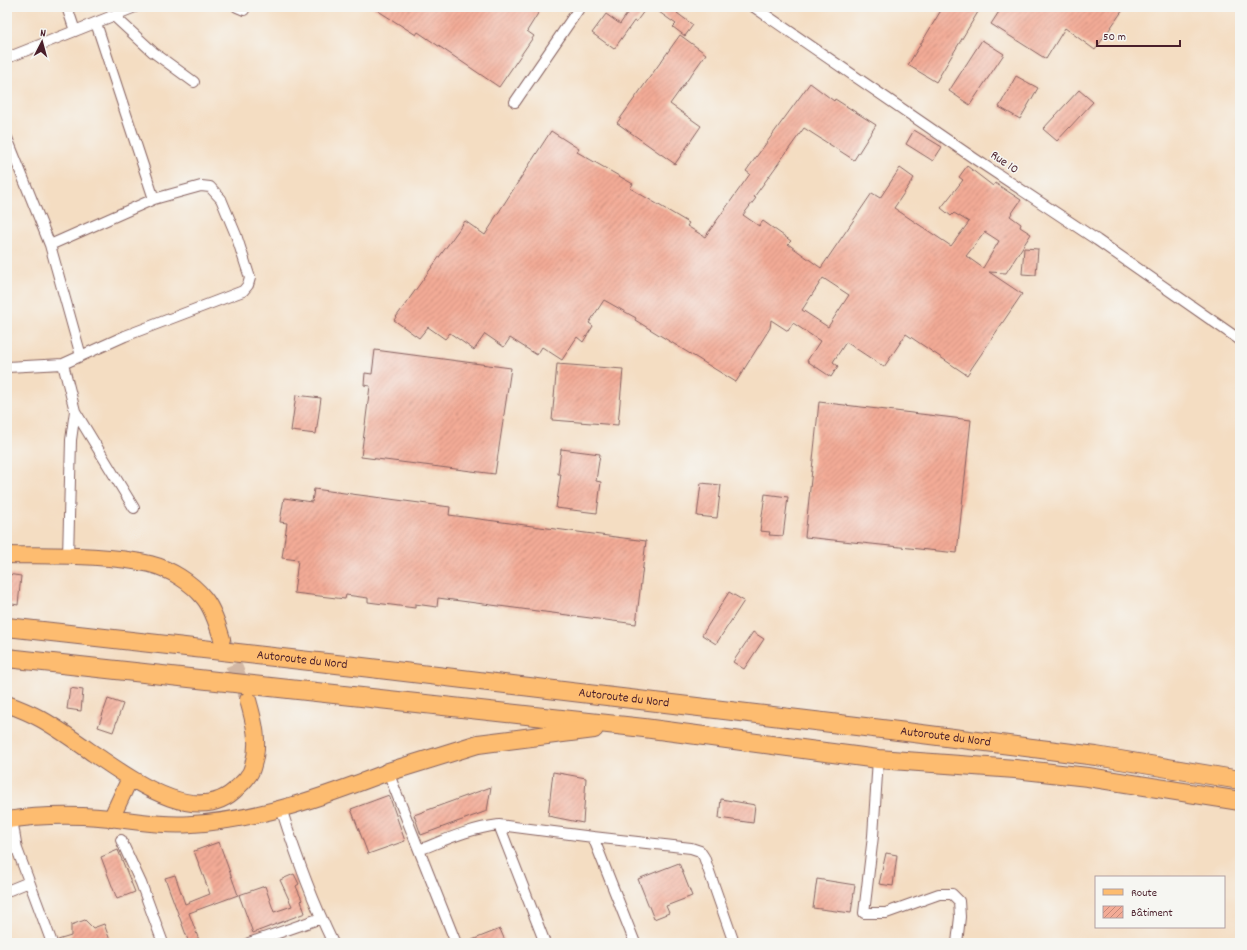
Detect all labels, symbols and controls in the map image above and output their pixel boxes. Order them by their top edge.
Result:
north arrow [22,22,62,62]
scale bar [1097,22,1180,48]
text: N [39,26,47,42]
text: 50 m [1103,29,1126,46]
street label: Rue 10 [986,147,1022,179]
street label: Autoroute du Nord [256,646,348,675]
street label: Autoroute du Nord [578,683,670,713]
street label: Autoroute du Nord [899,722,992,752]
legend [1095,876,1225,928]
text: Route [1131,885,1157,902]
text: Bâtiment [1131,905,1173,922]

